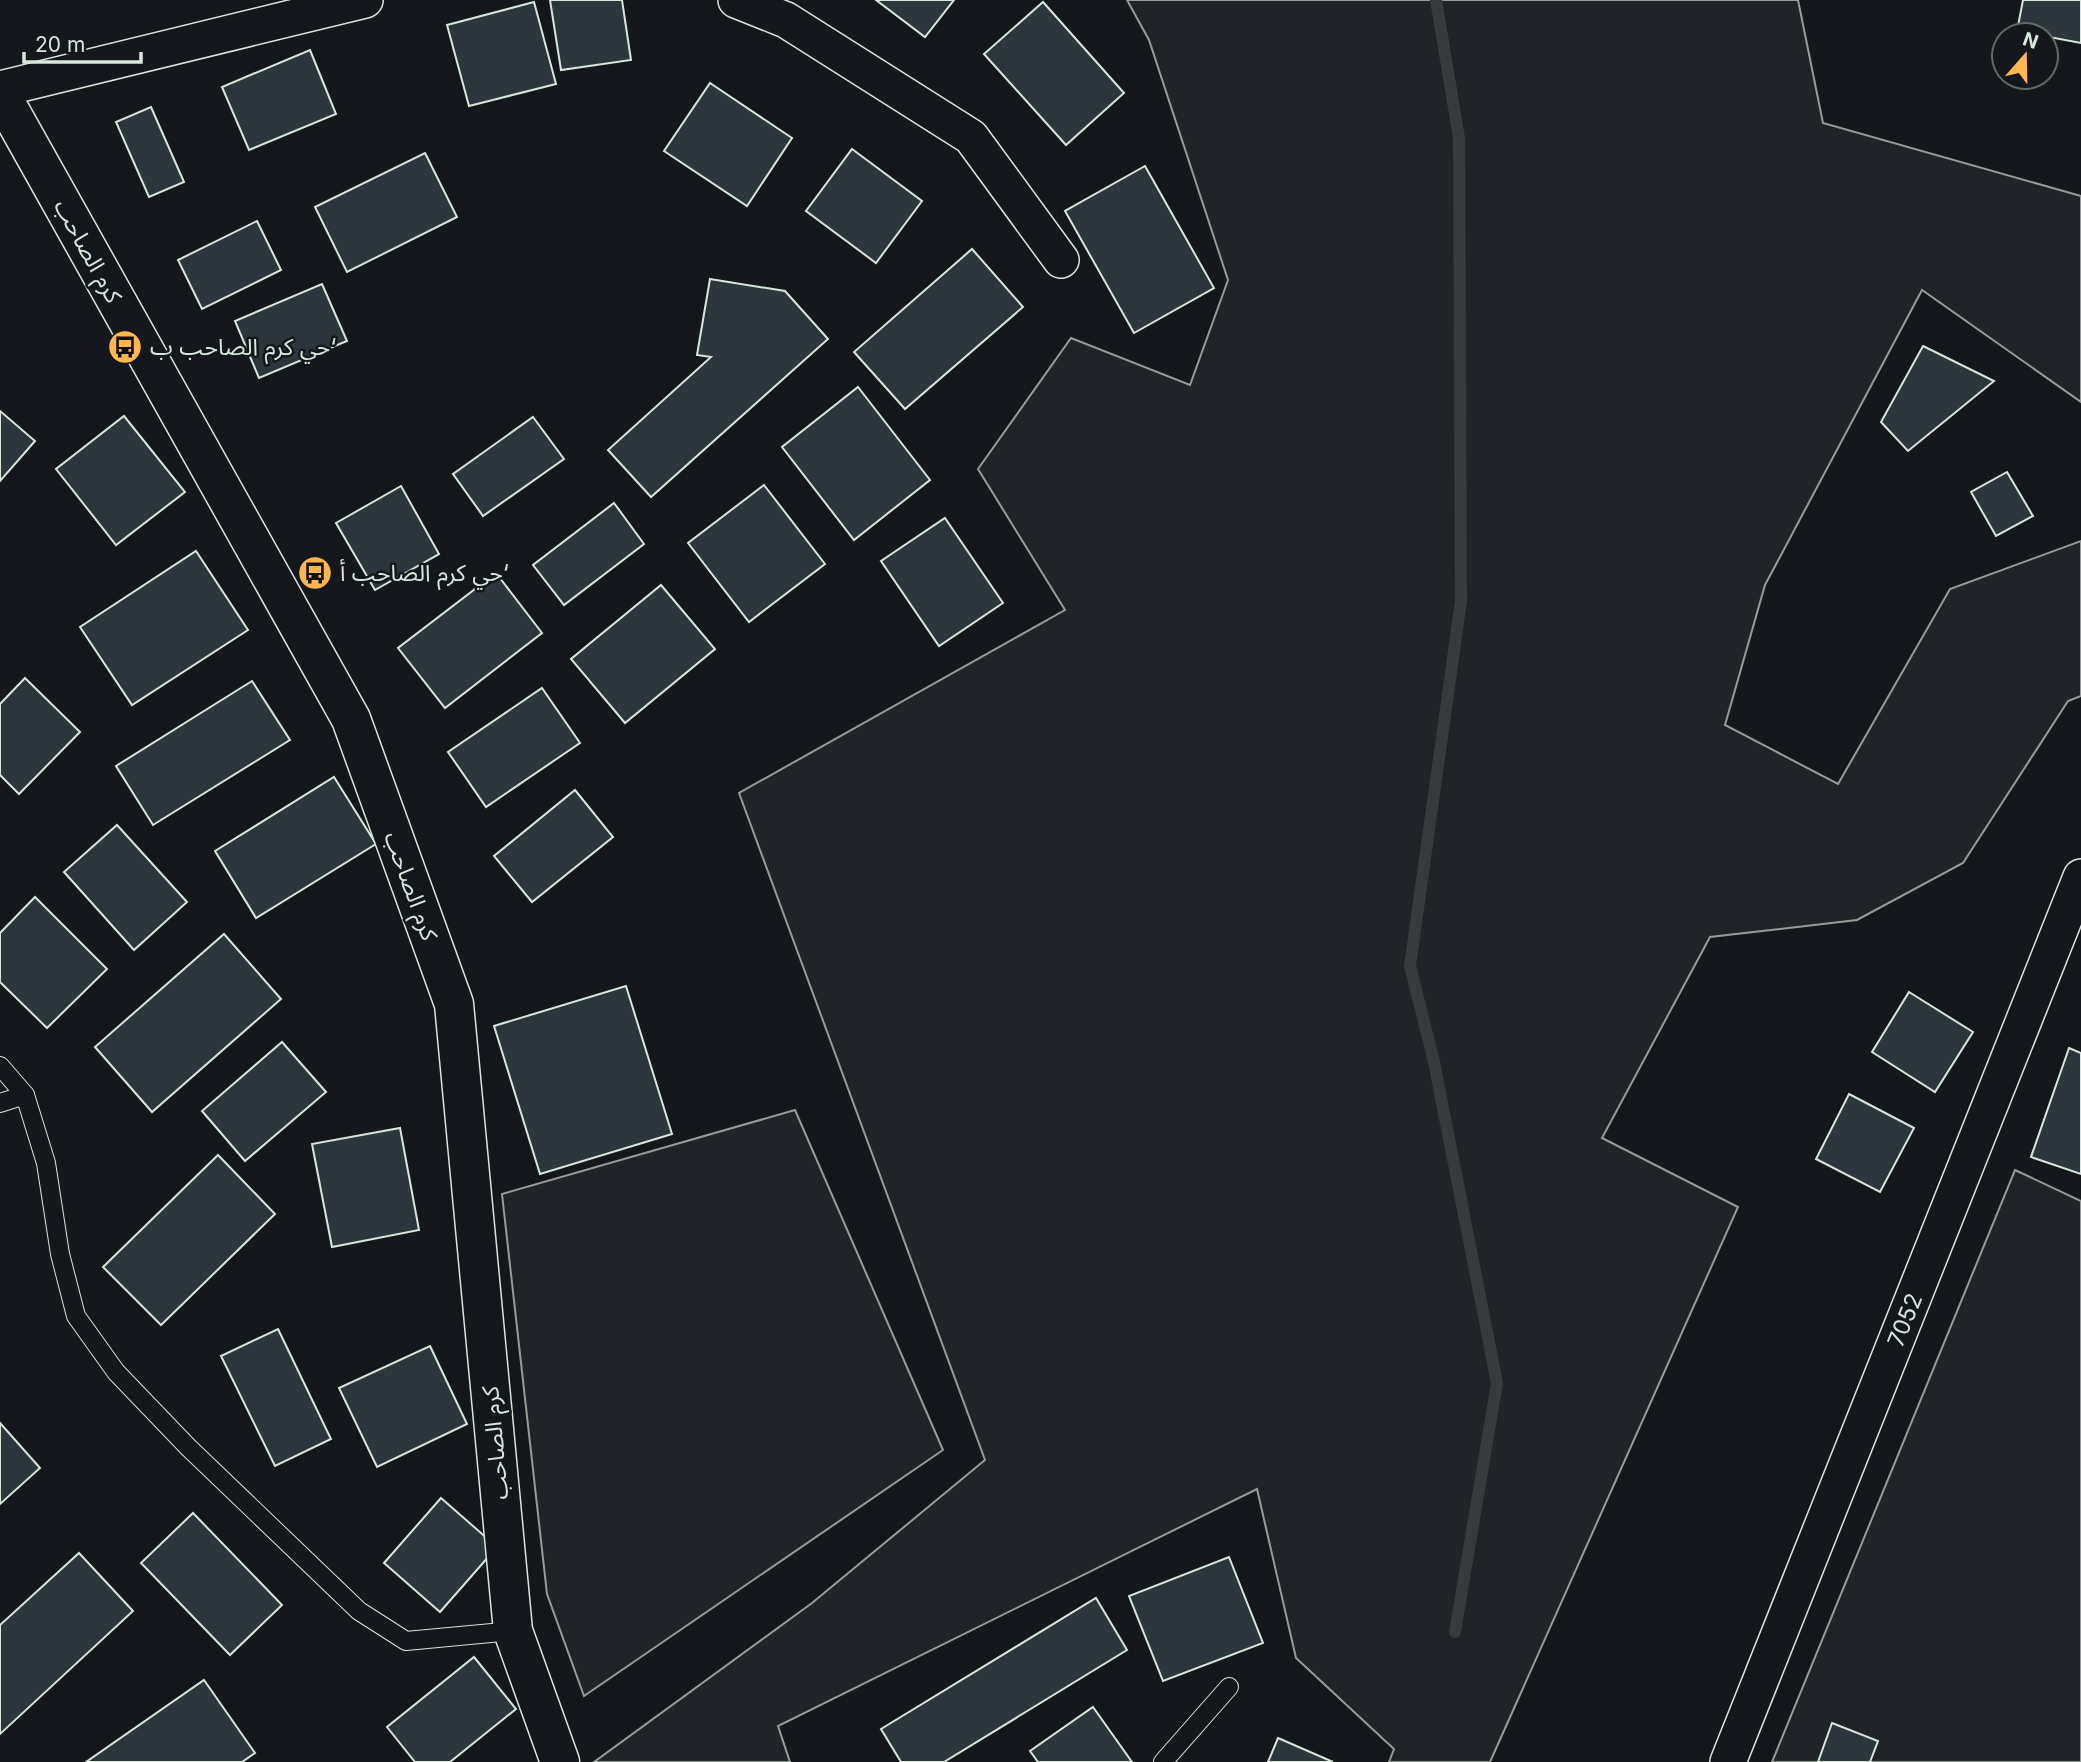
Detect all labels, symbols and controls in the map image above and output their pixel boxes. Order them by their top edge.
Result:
scale bar [24,21,142,65]
north arrow [1990,21,2060,91]
text: N [2020,27,2041,54]
text: 20 m [35,32,85,57]
street label: كرم الصاحب [45,194,128,310]
bus stop icon: حي كرم الصاحب ب‘ [106,328,144,366]
place label: حي كرم الصاحب ب‘ [150,333,336,365]
bus stop icon: حي كرم الصاحب أ‘ [296,554,334,592]
place label: حي كرم الصاحب أ‘ [340,559,509,591]
street label: كرم الصاحب [375,828,444,946]
street label: 7052 [1882,1289,1928,1351]
street label: كرم الصاحب [476,1384,518,1501]

